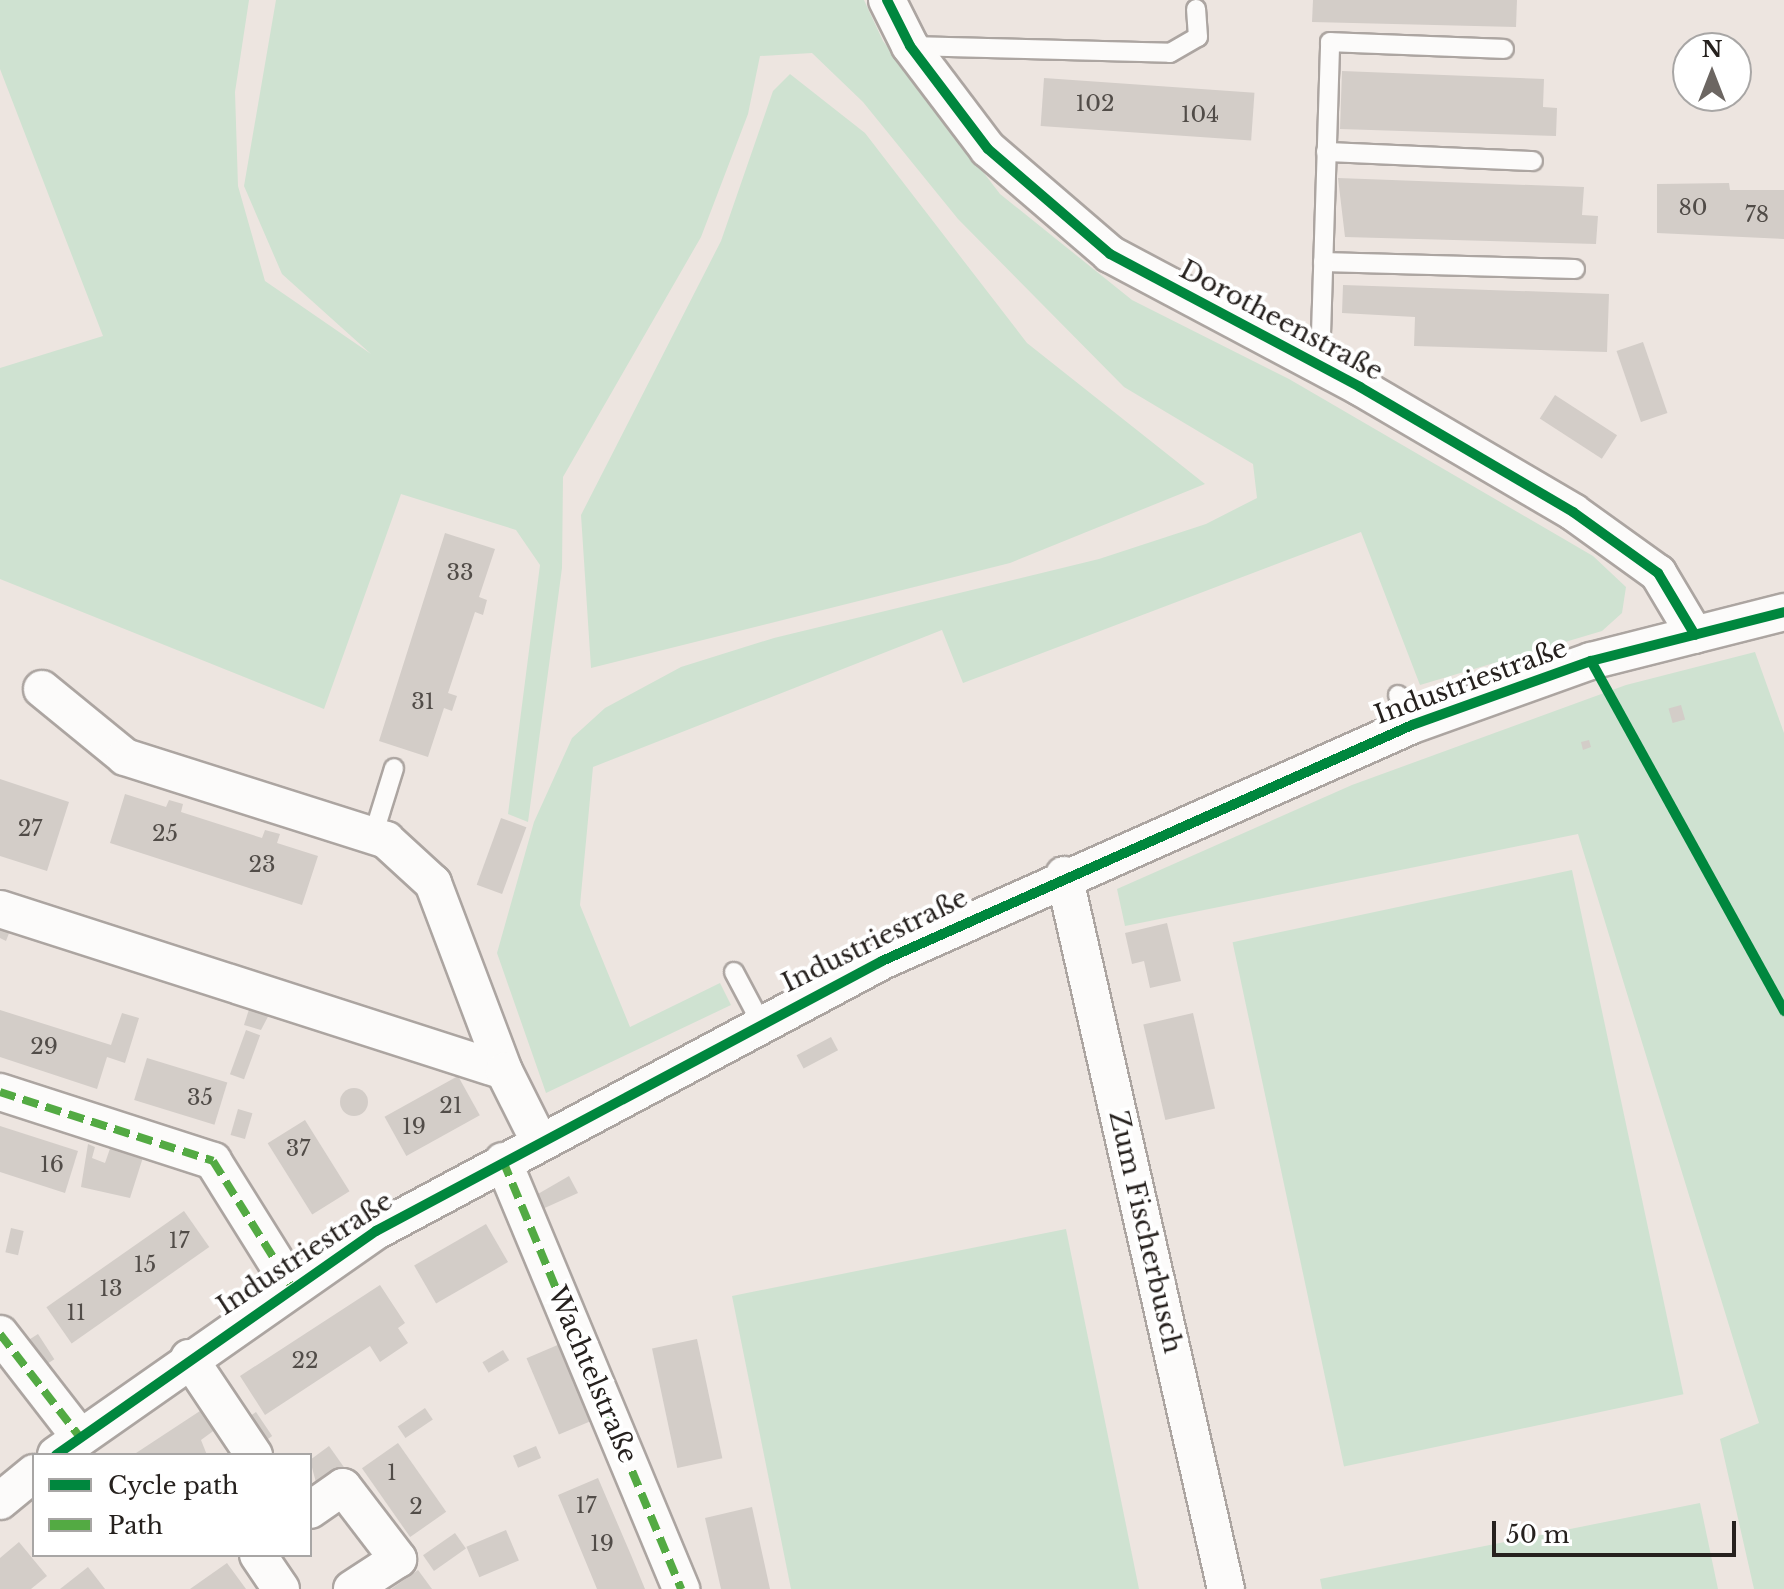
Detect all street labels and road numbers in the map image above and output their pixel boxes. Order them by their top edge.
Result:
street label: Dorotheenstraße [1174,254,1388,388]
street label: Industriestraße [1370,633,1572,731]
street label: Industriestraße [777,883,973,999]
street label: Zum Fischerbusch [1102,1108,1188,1356]
street label: Industriestraße [212,1186,398,1322]
street label: Wachtelstraße [541,1282,643,1468]

